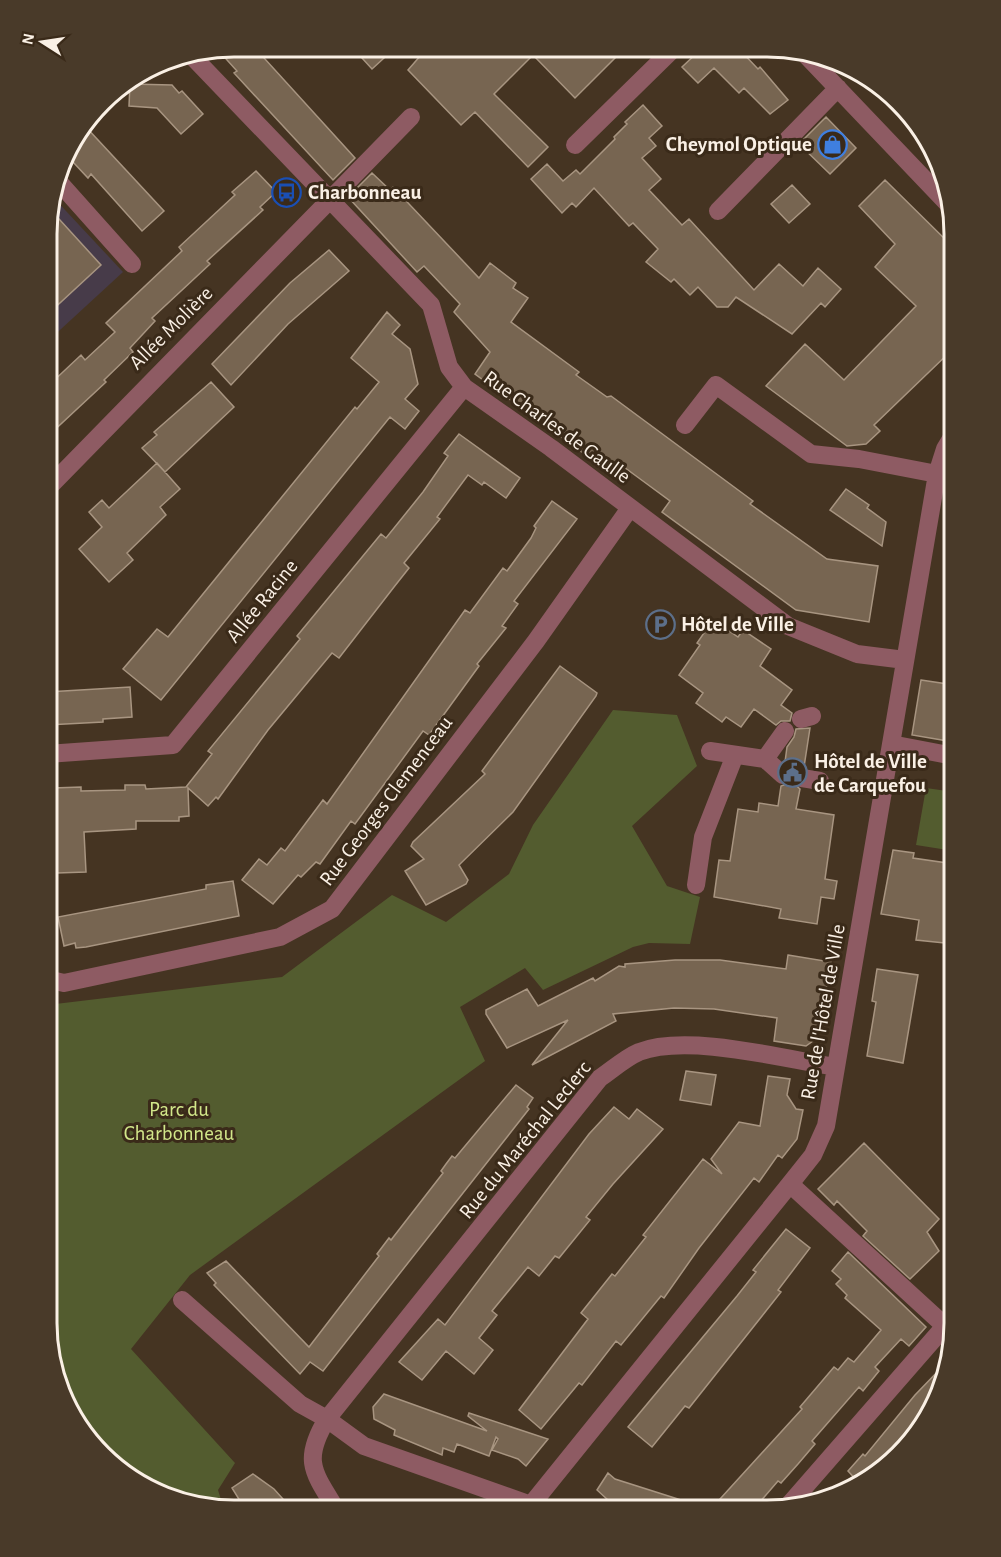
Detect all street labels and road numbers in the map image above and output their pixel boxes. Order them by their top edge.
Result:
street label: Allée Molière [125,282,217,374]
street label: Rue Charles de Gaulle [480,367,634,487]
street label: Allée Racine [222,556,302,646]
street label: Rue Georges Clemenceau [316,712,457,890]
street label: Rue de l'Hôtel de Ville [797,923,849,1101]
street label: Rue du Maréchal Leclerc [455,1057,595,1223]

